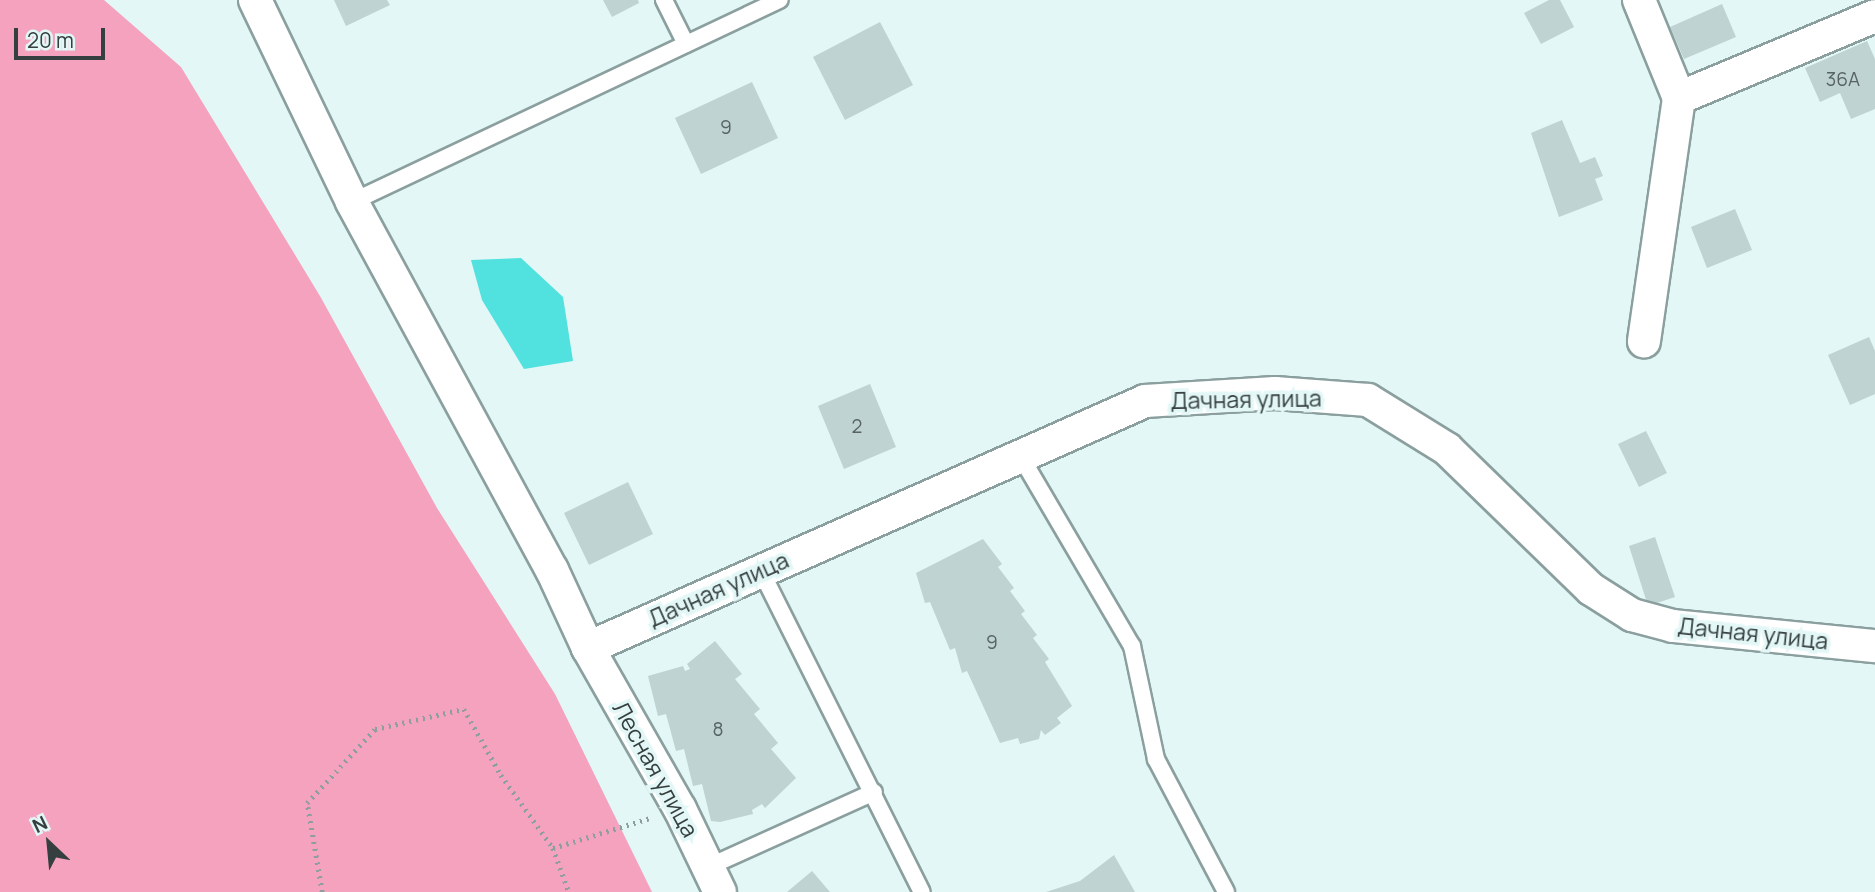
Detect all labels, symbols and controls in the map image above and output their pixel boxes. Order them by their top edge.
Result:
scale bar [18,14,108,58]
text: 20 m [27,26,74,54]
house number: 36А [1826,69,1860,91]
house number: 9 [720,117,732,139]
street label: Дачная улица [1170,384,1322,414]
house number: 2 [852,416,862,438]
street label: Дачная улица [643,546,793,632]
street label: Дачная улица [1677,611,1829,655]
house number: 9 [986,632,998,654]
street label: Лесная улица [607,696,705,842]
house number: 8 [712,719,724,741]
north arrow [14,808,84,878]
text: N [28,809,52,839]

